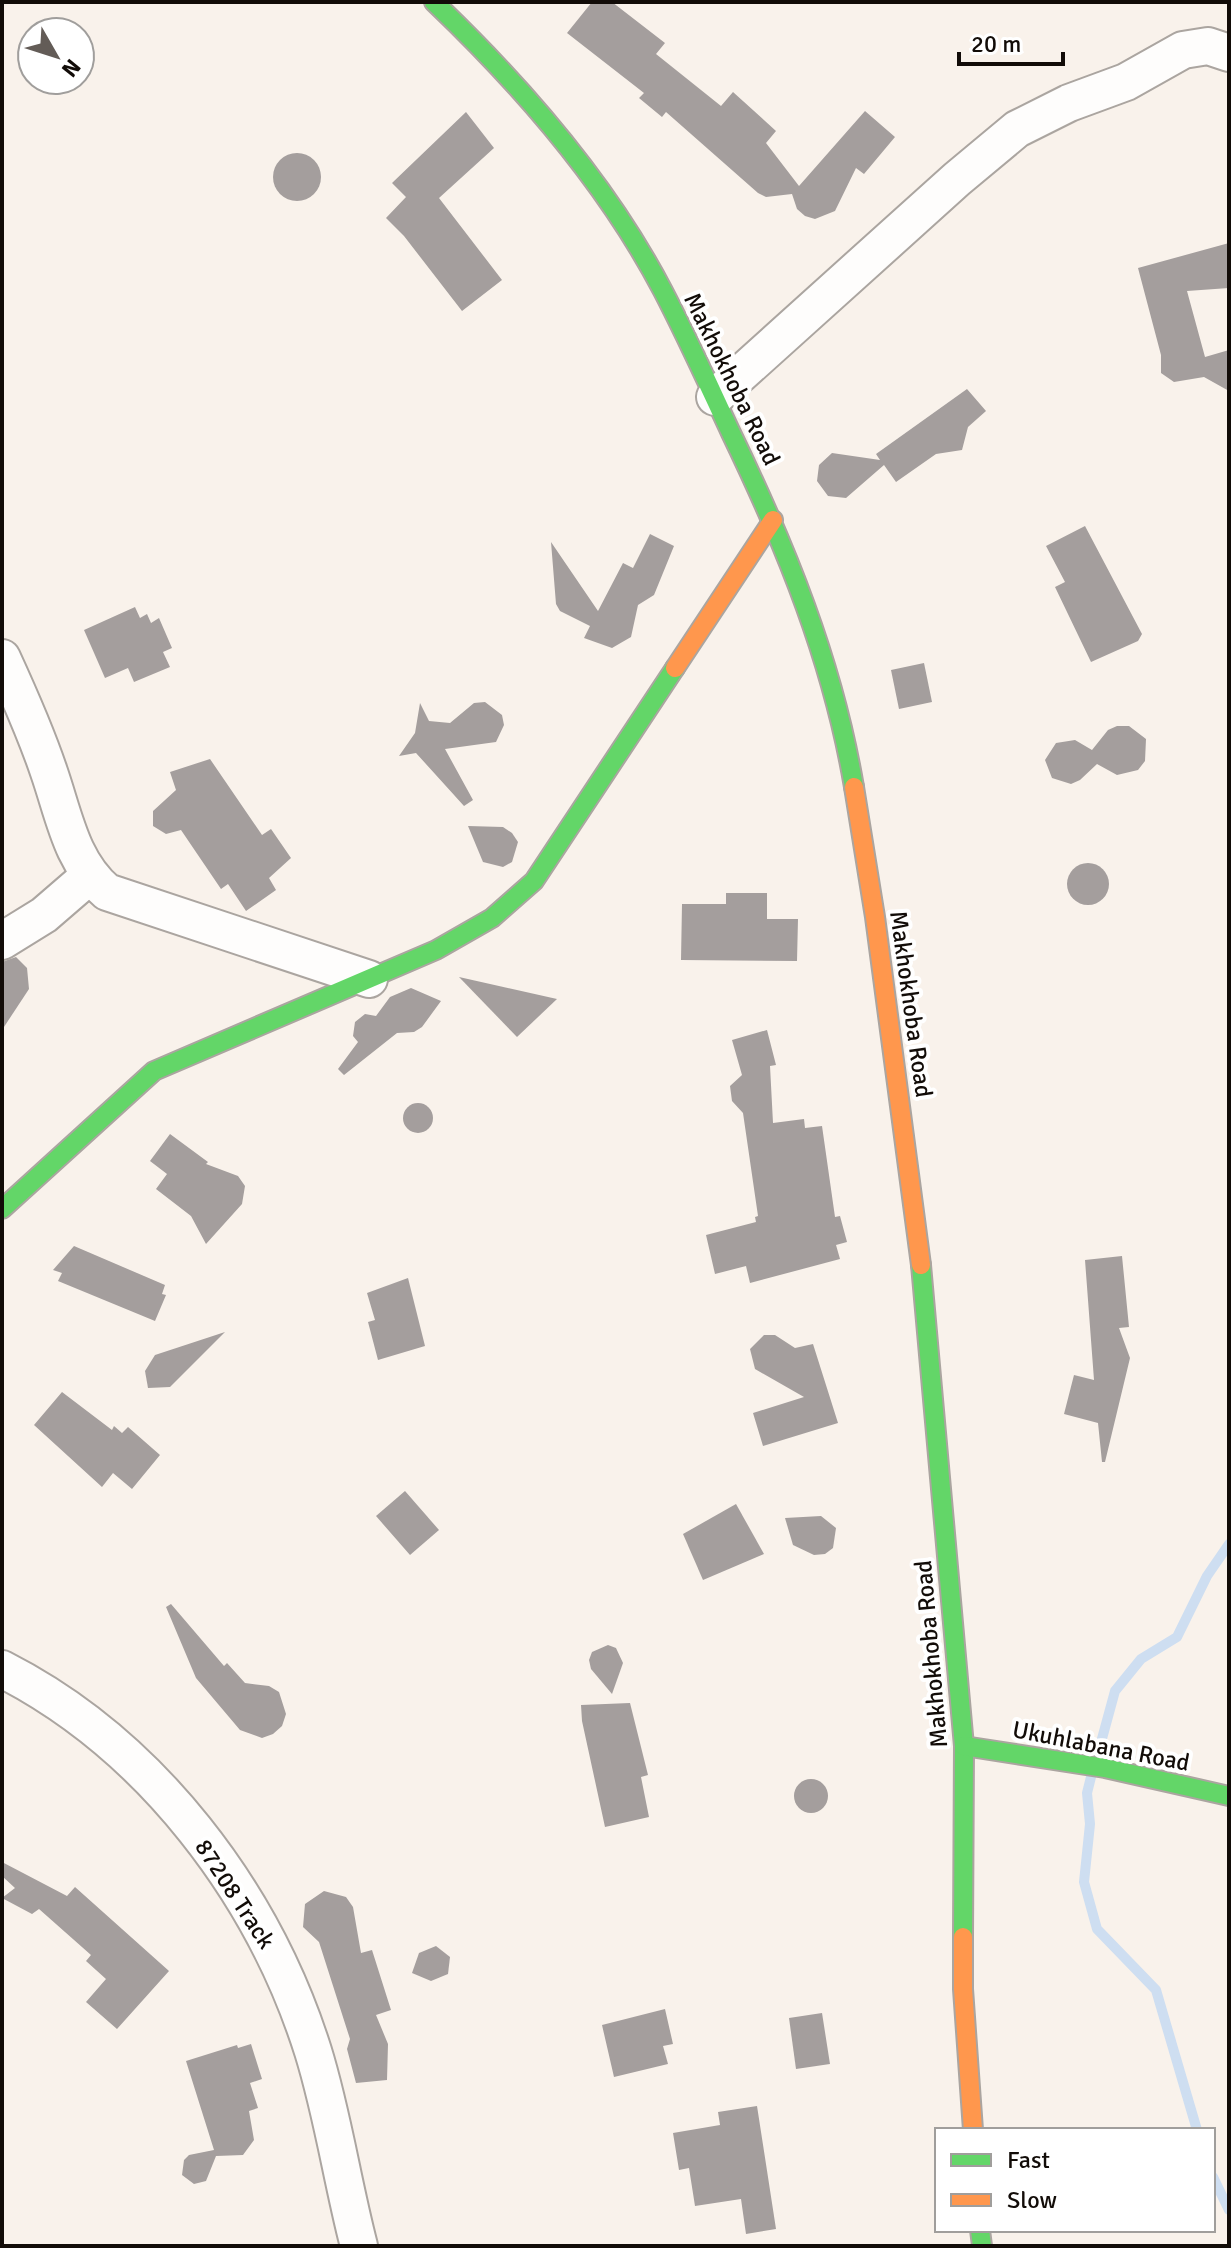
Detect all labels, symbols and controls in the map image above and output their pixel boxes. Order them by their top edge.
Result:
north arrow [16,16,96,96]
scale bar [959,16,1063,66]
text: 20 m [971,29,1021,59]
text: N [56,54,86,83]
street label: Makhokhoba Road [677,288,787,470]
street label: Makhokhoba Road [883,909,939,1099]
street label: Makhokhoba Road [908,1559,954,1749]
street label: Ukuhlabana Road [1010,1714,1192,1778]
street label: 87208 Track [188,1833,282,1955]
legend [935,2128,1215,2232]
text: Fast [1007,2145,1050,2175]
text: Slow [1007,2185,1057,2215]

